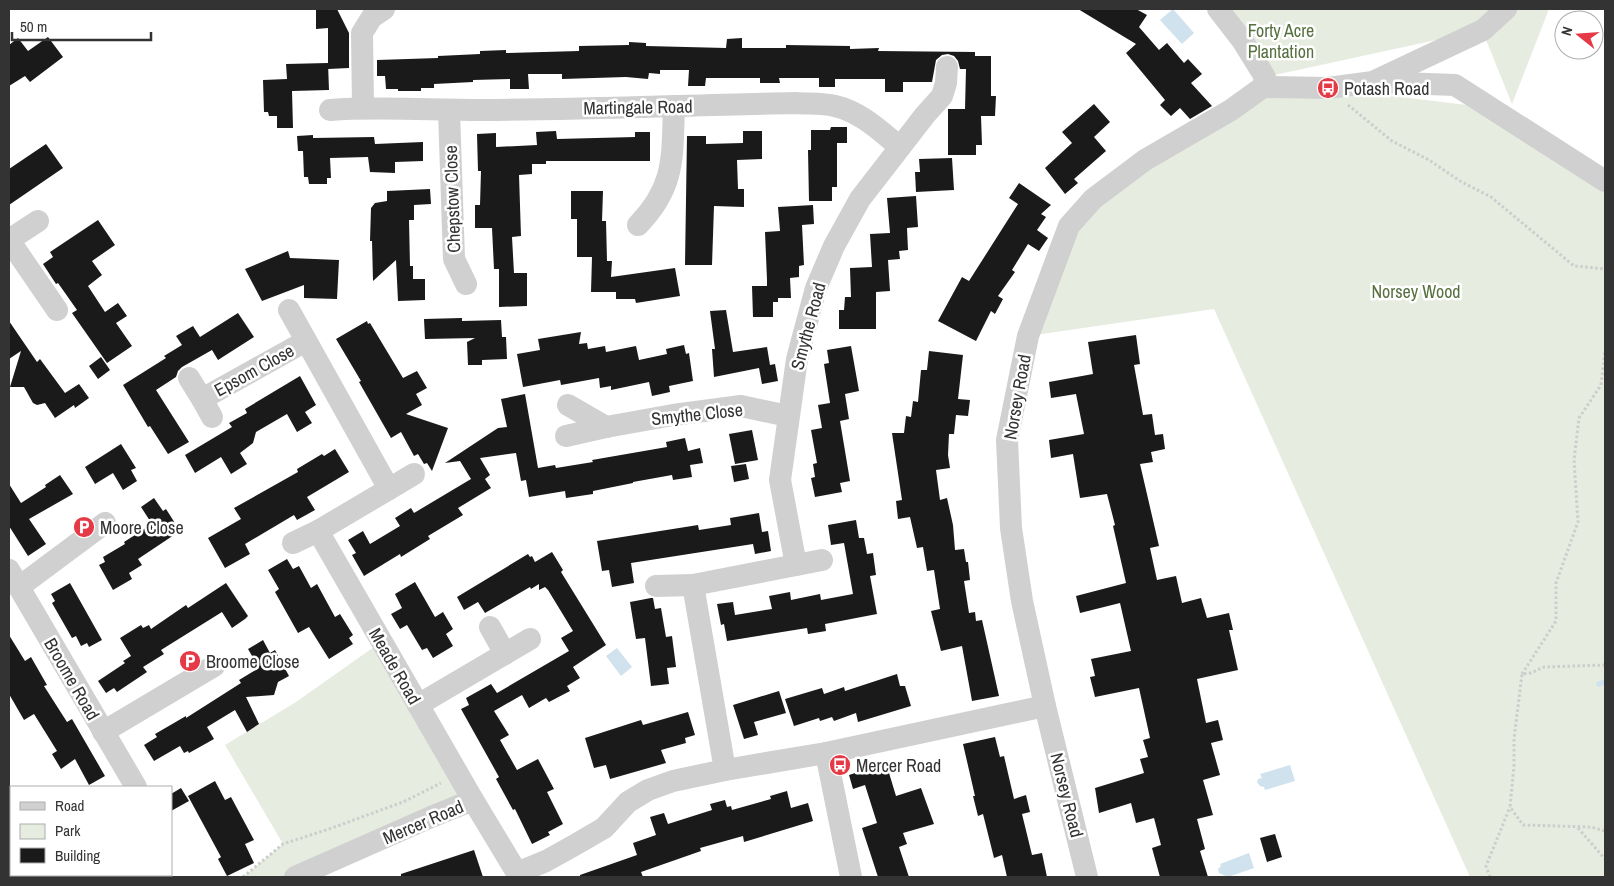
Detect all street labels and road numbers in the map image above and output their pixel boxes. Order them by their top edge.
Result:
street label: Martingale Road [583,94,693,120]
street label: Chepstow Close [438,145,466,253]
street label: Smythe Road [784,280,832,372]
street label: Epsom Close [210,338,298,402]
street label: Norsey Road [997,352,1037,442]
street label: Smythe Close [650,397,744,431]
street label: Meade Road [363,623,427,709]
street label: Broome Road [38,633,106,725]
street label: Norsey Road [1044,750,1090,840]
street label: Mercer Road [379,794,467,850]

